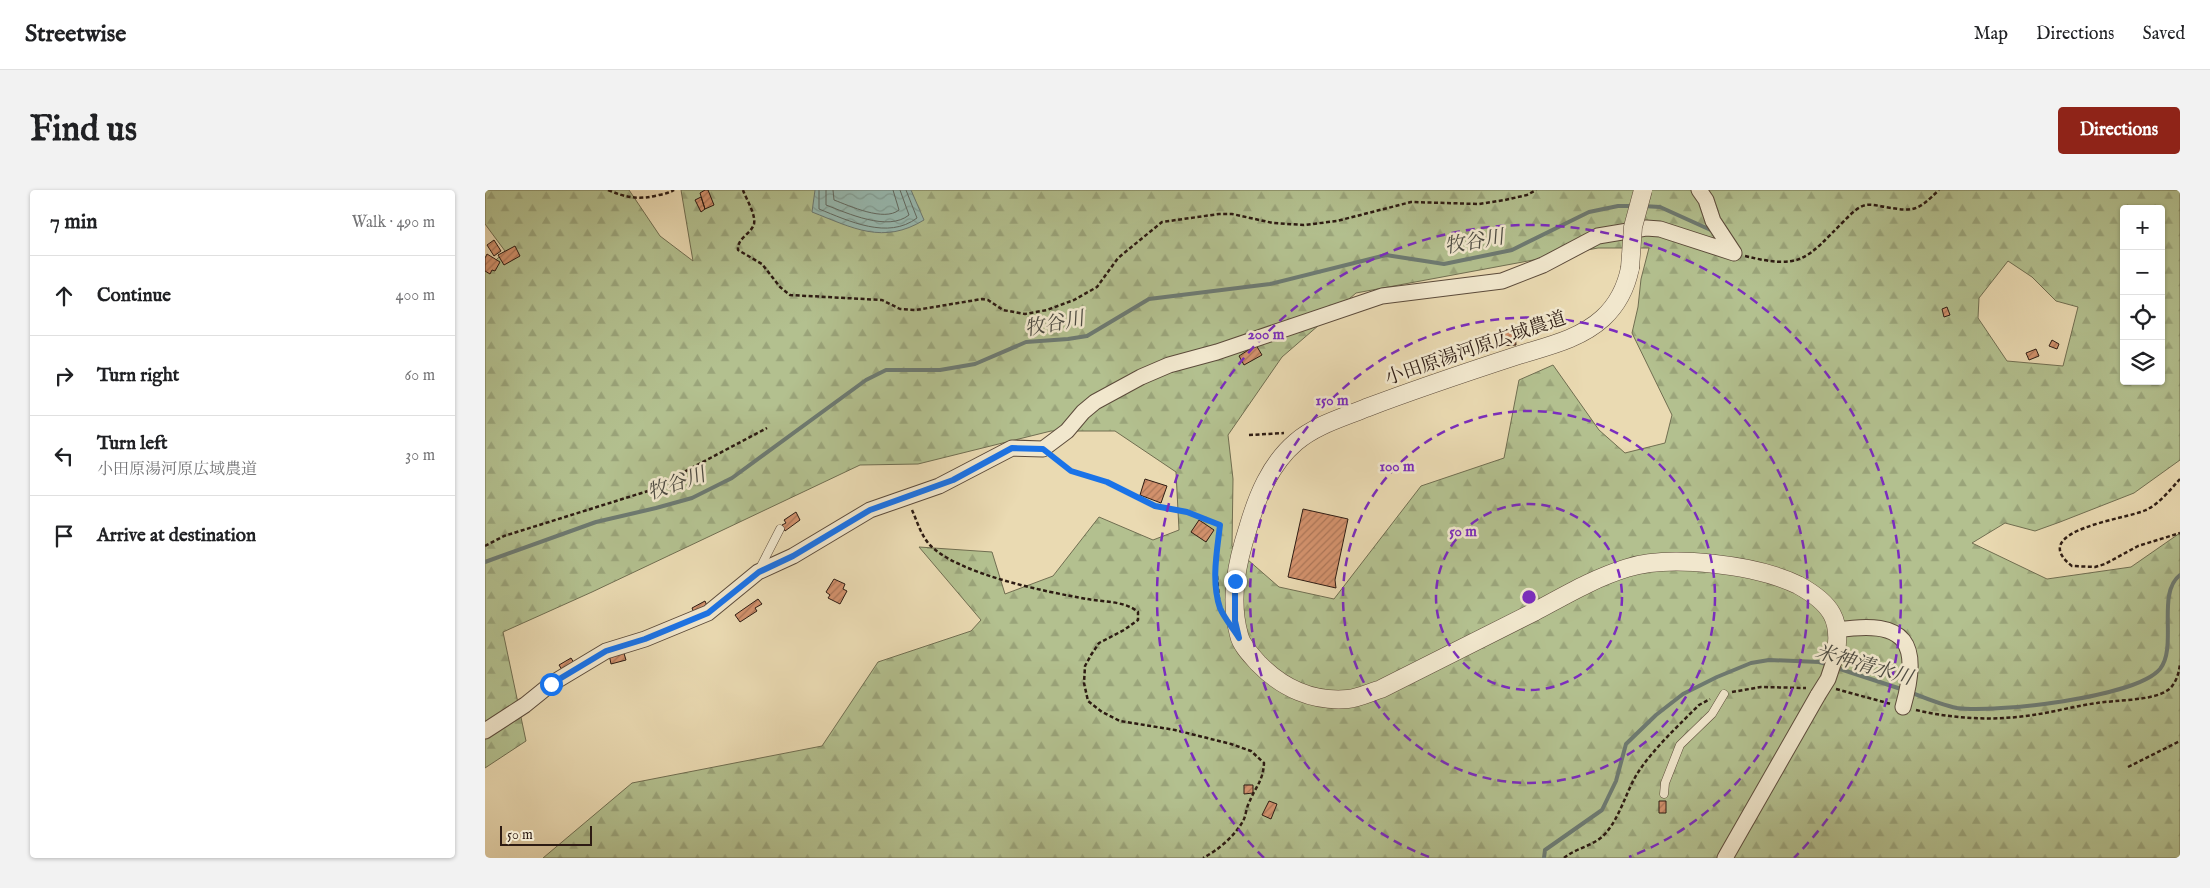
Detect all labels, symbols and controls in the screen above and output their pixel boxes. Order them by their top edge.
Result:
text: Streetwise [25,19,126,50]
text: Map [1974,23,2008,46]
text: Directions [2036,23,2114,46]
text: Saved [2142,23,2185,46]
button: Directions [2058,107,2180,154]
text: Find us [30,108,137,153]
map controls [2120,205,2165,385]
button: + [2120,205,2165,250]
text: 7 min [50,209,97,236]
text: Walk · 490 m [352,213,435,233]
water label: 牧谷川 [1443,225,1508,260]
button: − [2120,250,2165,295]
icon: ahead [50,282,78,310]
text: Continue [97,284,171,308]
text: 400 m [396,286,435,306]
button: locate [2120,295,2165,340]
water label: 牧谷川 [1022,306,1088,342]
street label: 小田原湯河原広域農道 [1382,307,1569,391]
text: 200 m [1248,325,1285,344]
button: layers [2120,340,2165,385]
icon: right [50,362,78,390]
text: Turn right [97,364,179,388]
text: 60 m [405,366,435,386]
text: 150 m [1315,391,1349,410]
text: Turn left [97,432,168,456]
icon: left [50,442,78,470]
text: 30 m [405,446,435,466]
text: 100 m [1379,457,1415,476]
text: 小田原湯河原広域農道 [97,460,257,480]
water label: 牧谷川 [644,462,711,506]
icon: arrive [50,522,78,550]
text: 50 m [1449,522,1477,541]
text: Arrive at destination [97,524,256,548]
route end [1224,570,1247,593]
centre of rings [1520,588,1538,606]
water label: 米神清水川 [1812,640,1917,692]
route start [540,673,563,696]
scale bar [500,823,593,846]
text: 50 m [507,826,533,844]

